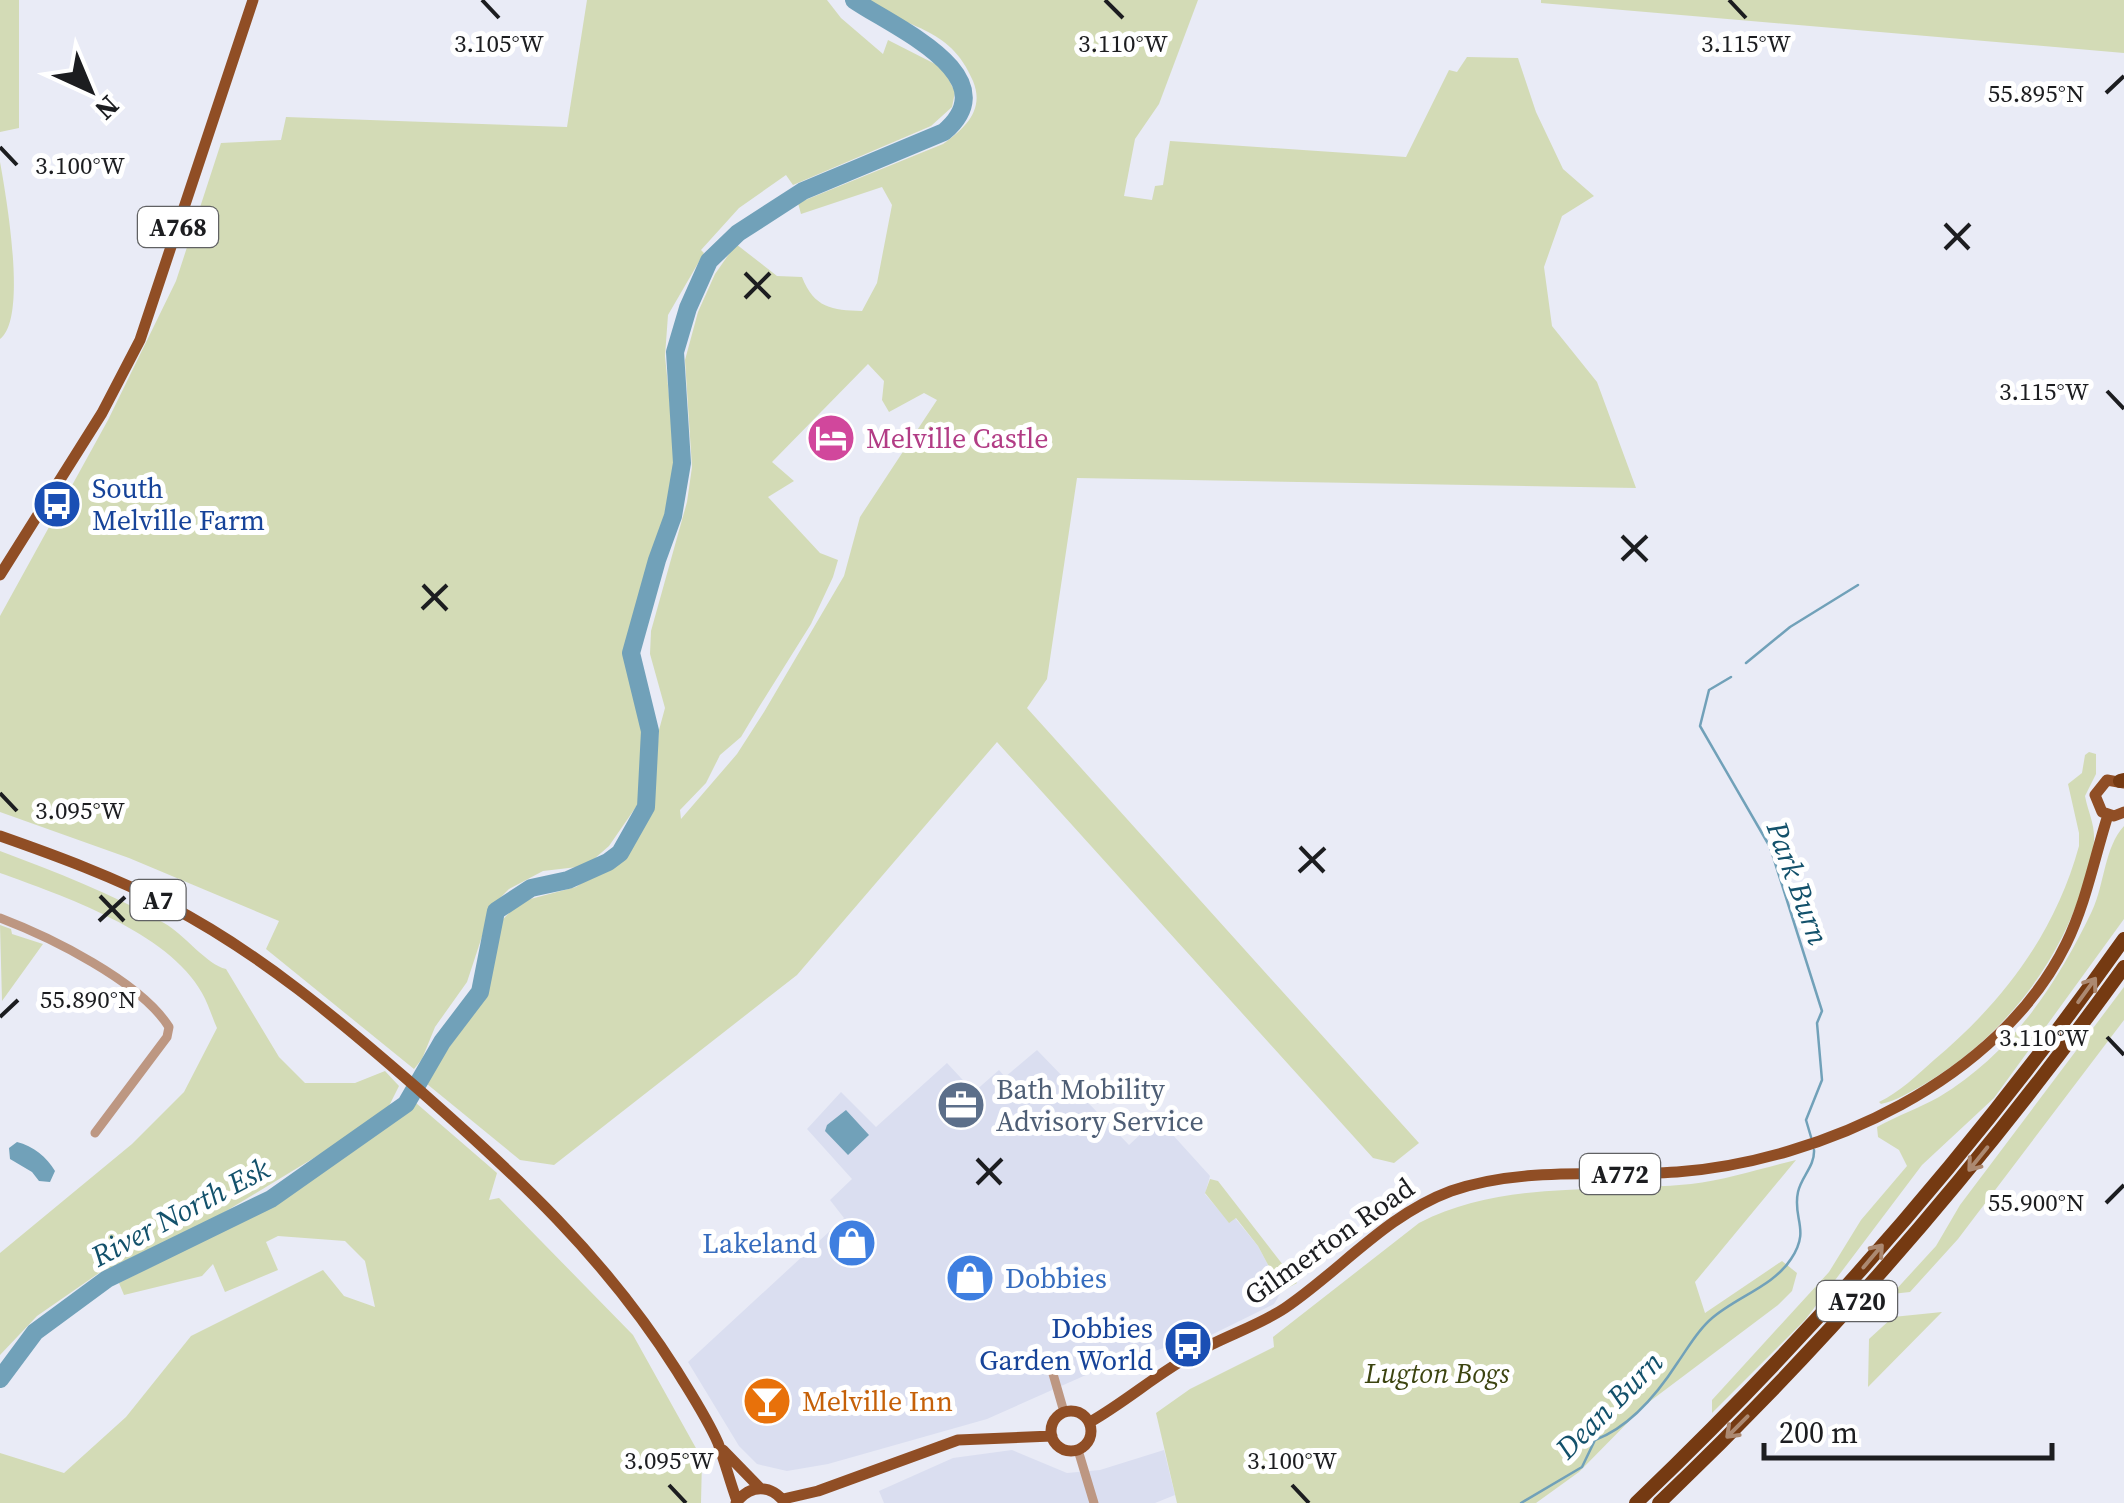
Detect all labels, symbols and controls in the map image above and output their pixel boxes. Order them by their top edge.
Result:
text: 3.105°W [454,26,544,60]
text: 3.110°W [1078,26,1168,60]
text: 3.115°W [1701,26,1791,60]
north arrow [40,40,140,140]
text: 55.895°N [1988,76,2084,110]
text: N [87,87,128,129]
text: 3.100°W [35,148,125,182]
road number: A768 [138,207,218,247]
text: 3.115°W [1999,374,2089,408]
hotel icon: Melville Castle [805,412,857,464]
place label: Melville Castle [866,419,1049,457]
place label: South Melville Farm [92,469,265,539]
bus stop icon: South Melville Farm [31,478,83,530]
text: 3.095°W [35,793,125,827]
water label: Park Burn [1756,815,1839,951]
road number: A7 [130,880,186,920]
one-way arrow [2077,976,2098,1004]
text: 55.890°N [40,982,136,1016]
text: 3.110°W [1999,1020,2089,1054]
place label: Bath Mobility Advisory Service [996,1070,1204,1140]
office icon: Bath Mobility Advisory Service [935,1079,987,1131]
one-way arrow [1967,1146,1989,1172]
water label: River North Esk [83,1147,277,1277]
road number: A772 [1580,1154,1660,1194]
street label: Gilmerton Road [1237,1168,1422,1314]
text: 55.900°N [1988,1185,2084,1219]
shop icon: Lakeland [826,1217,878,1269]
place label: Lakeland [702,1224,817,1262]
one-way arrow [1861,1244,1884,1269]
shop icon: Dobbies [944,1252,996,1304]
place label: Dobbies [1005,1259,1107,1297]
road number: A720 [1817,1281,1897,1321]
place label: Dobbies Garden World [979,1309,1153,1379]
bus stop icon: Dobbies Garden World [1162,1318,1214,1370]
water label: Dean Burn [1545,1342,1672,1469]
park label: Lugton Bogs [1364,1354,1510,1392]
bar icon: Melville Inn [741,1375,793,1427]
place label: Melville Inn [802,1382,953,1420]
scale bar [1764,1398,2052,1460]
text: 200 m [1779,1412,1858,1453]
one-way arrow [1726,1415,1750,1439]
text: 3.095°W [624,1443,714,1477]
text: 3.100°W [1247,1443,1337,1477]

